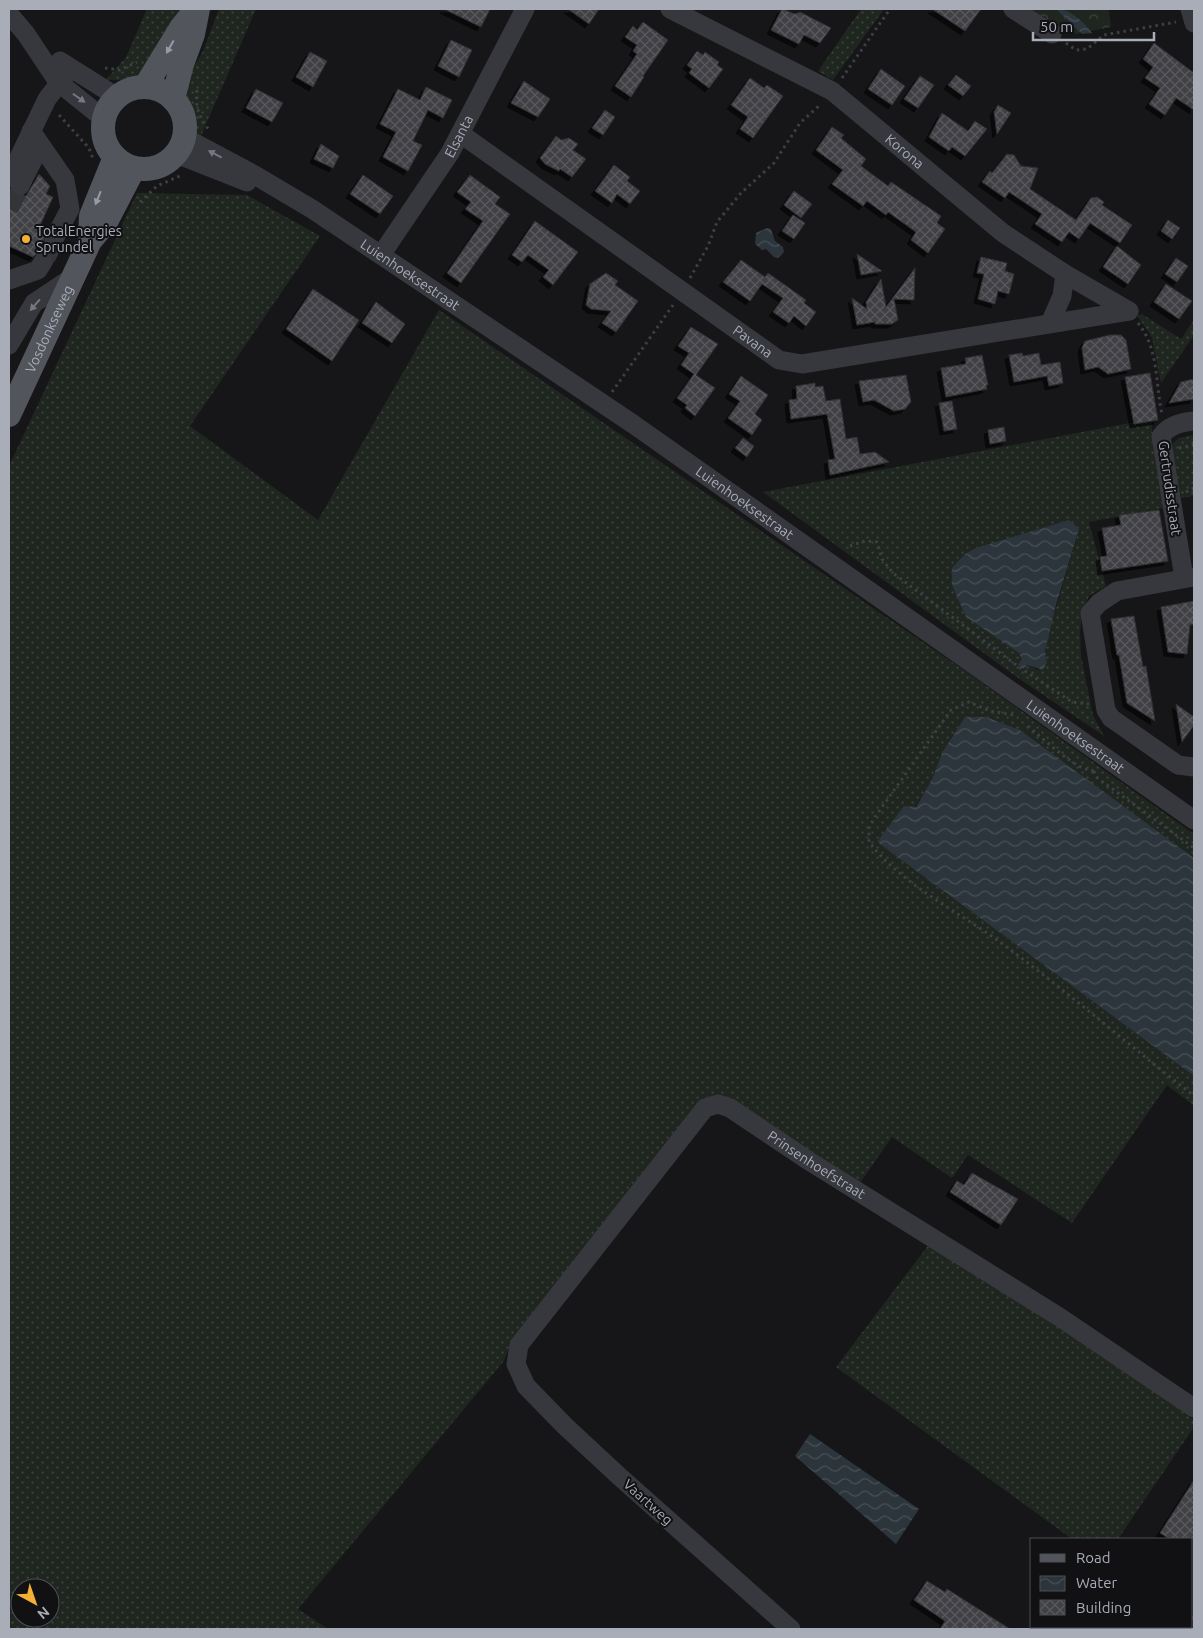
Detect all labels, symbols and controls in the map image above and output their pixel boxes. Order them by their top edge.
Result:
scale bar [1033,10,1154,42]
text: 50 m [1040,18,1073,35]
one-way arrow [165,41,174,54]
one-way arrow [72,93,86,103]
street label: Elsanta [441,112,476,160]
street label: Korona [882,131,927,172]
one-way arrow [208,150,223,158]
one-way arrow [94,191,102,206]
place label: TotalEnergies Sprundel [36,223,122,255]
marker: TotalEnergies Sprundel [20,233,32,245]
street label: Luienhoeksestraat [358,236,463,314]
street label: Vosdonkseweg [22,283,76,375]
one-way arrow [29,299,40,312]
street label: Pavana [730,322,776,361]
street label: Gertrudisstraat [1155,440,1185,537]
street label: Luienhoeksestraat [693,463,797,543]
street label: Luienhoeksestraat [1024,696,1128,777]
street label: Prinsenhoefstraat [765,1127,869,1202]
street label: Vaartweg [620,1476,676,1528]
legend [1030,1538,1193,1628]
text: Road [1076,1549,1111,1566]
text: Water [1076,1574,1117,1591]
north arrow [10,1578,60,1628]
text: Building [1076,1599,1131,1616]
text: N [34,1603,53,1622]

